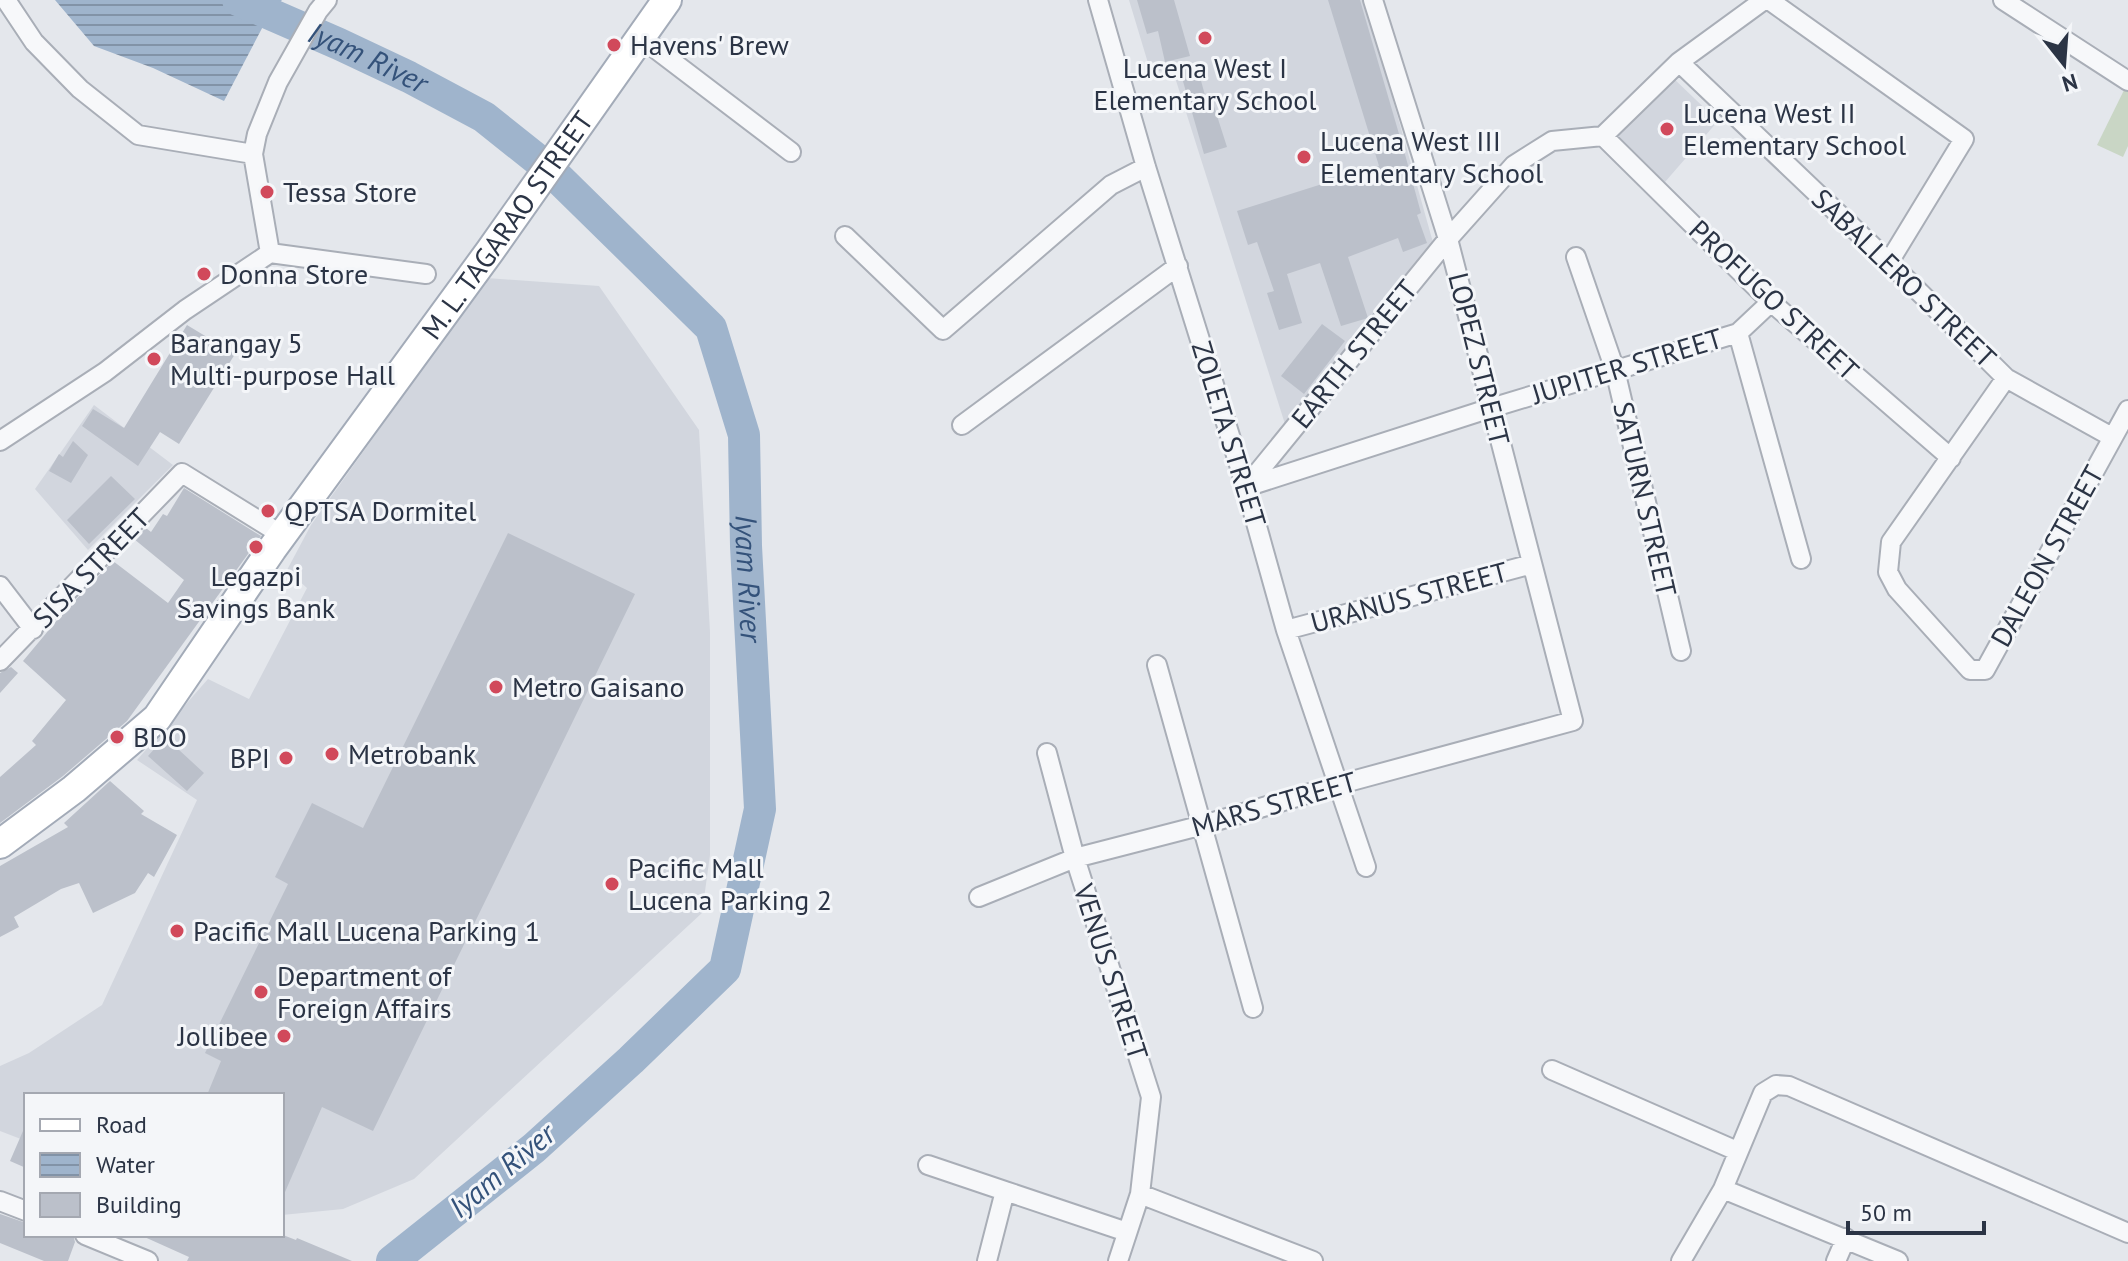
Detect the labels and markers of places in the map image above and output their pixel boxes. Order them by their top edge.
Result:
place label: Havens' Brew [630,26,789,63]
marker: Lucena West I Elementary School [1196,29,1214,47]
marker: Havens' Brew [605,36,623,54]
place label: Lucena West I Elementary School [1093,49,1317,118]
place label: Lucena West II Elementary School [1683,94,1906,163]
marker: Lucena West II Elementary School [1658,120,1676,138]
place label: Lucena West III Elementary School [1320,122,1543,191]
marker: Lucena West III Elementary School [1295,148,1313,166]
place label: Tessa Store [283,173,417,210]
marker: Tessa Store [258,183,276,201]
place label: Donna Store [220,255,368,292]
marker: Donna Store [195,265,213,283]
place label: Barangay 5 Multi-purpose Hall [170,324,395,393]
marker: Barangay 5 Multi-purpose Hall [145,350,163,368]
place label: QPTSA Dormitel [284,492,476,529]
marker: QPTSA Dormitel [259,502,277,520]
marker: Legazpi Savings Bank [247,538,265,556]
place label: Legazpi Savings Bank [177,557,336,626]
place label: Metro Gaisano [512,668,684,705]
marker: Metro Gaisano [487,678,505,696]
place label: BDO [133,718,187,755]
marker: BDO [108,728,126,746]
place label: Metrobank [348,735,477,772]
place label: BPI [230,739,270,776]
marker: Metrobank [323,745,341,763]
marker: BPI [277,749,295,767]
place label: Pacific Mall Lucena Parking 2 [628,849,832,918]
marker: Pacific Mall Lucena Parking 2 [603,875,621,893]
place label: Pacific Mall Lucena Parking 1 [193,912,540,949]
marker: Pacific Mall Lucena Parking 1 [168,922,186,940]
place label: Department of Foreign Affairs [277,957,452,1026]
marker: Department of Foreign Affairs [252,983,270,1001]
place label: Jollibee [177,1017,268,1054]
marker: Jollibee [275,1027,293,1045]

